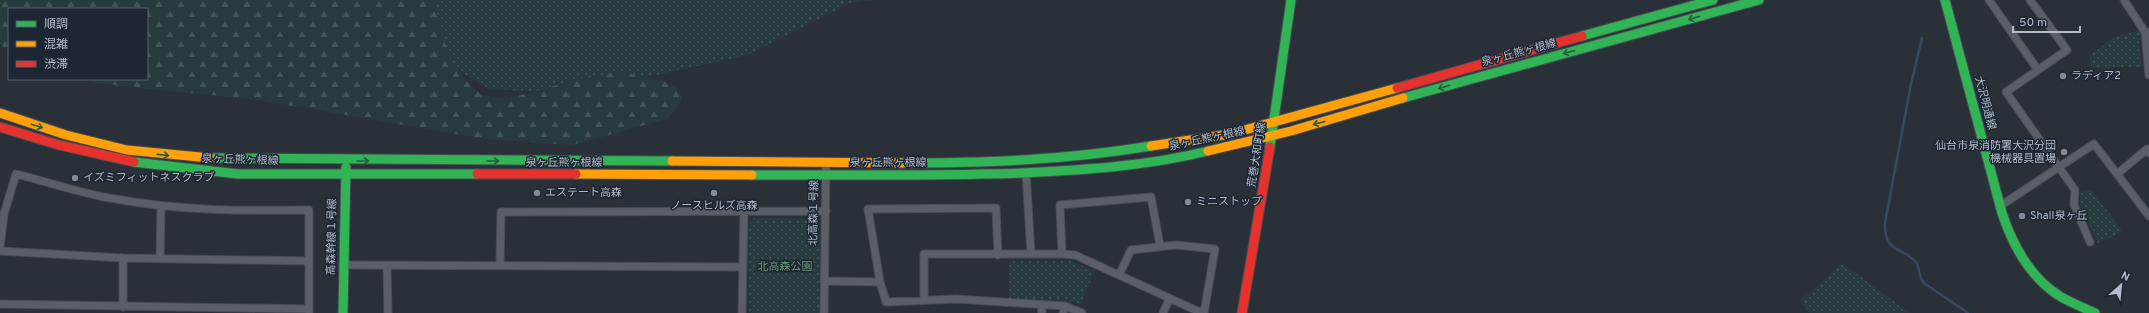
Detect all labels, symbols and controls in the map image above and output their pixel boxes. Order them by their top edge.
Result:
legend [8,8,148,80]
scale bar [2013,8,2080,34]
one-way arrow [1688,15,1701,22]
text: 50 m [2019,15,2047,31]
text: 順調 [44,17,68,33]
street label: 泉ヶ丘熊ヶ根線 [1480,36,1558,70]
text: 混雑 [44,37,68,53]
one-way arrow [1563,49,1576,56]
text: 渋滞 [44,57,68,73]
place label: ラディア2 [2071,69,2121,83]
marker: ラディア2 [2058,71,2068,81]
street label: 大沢明通線 [1971,75,1999,131]
one-way arrow [1438,84,1451,91]
one-way arrow [1313,120,1326,128]
street label: 荒巻大和町線 [1245,121,1269,189]
one-way arrow [30,123,43,130]
street label: 泉ヶ丘熊ヶ根線 [1168,124,1246,154]
place label: 仙台市泉消防署大沢分団 機械器具置場 [1935,139,2056,166]
marker: 仙台市泉消防署大沢分団 機械器具置場 [2059,147,2069,157]
one-way arrow [156,151,169,158]
street label: 泉ヶ丘熊ヶ根線 [201,152,279,168]
street label: 泉ヶ丘熊ヶ根線 [526,156,603,170]
street label: 泉ヶ丘熊ヶ根線 [850,156,927,170]
one-way arrow [356,157,369,165]
one-way arrow [486,157,499,165]
place label: イズミフィットネスクラブ [83,171,214,185]
marker: イズミフィットネスクラブ [70,173,80,183]
street label: 北高森１号線 [806,180,822,246]
place label: エステート高森 [545,186,622,200]
marker: エステート高森 [532,188,542,198]
marker: ノースヒルズ高森 [709,188,719,198]
place label: ミニストップ [1196,195,1262,209]
marker: ミニストップ [1183,197,1193,207]
street label: 高森幹線１号線 [324,198,340,276]
place label: ノースヒルズ高森 [670,199,758,213]
place label: Shall泉ヶ丘 [2030,209,2087,223]
marker: Shall泉ヶ丘 [2017,211,2027,221]
park label: 北高森公園 [758,260,813,274]
north arrow [2101,265,2141,305]
text: N [2118,269,2132,285]

